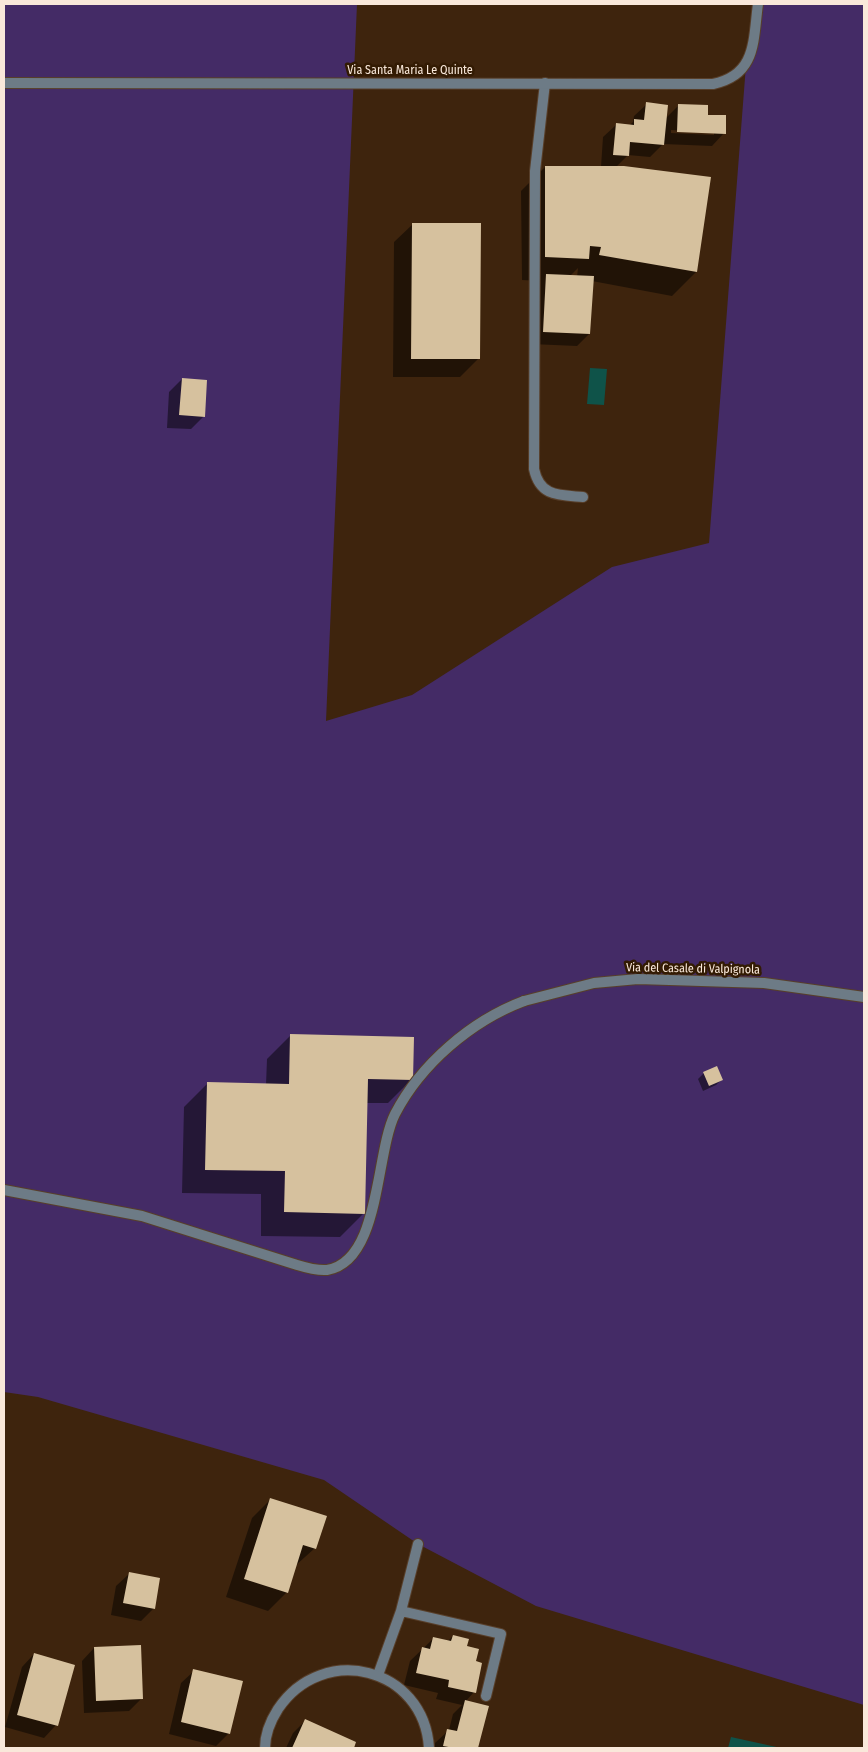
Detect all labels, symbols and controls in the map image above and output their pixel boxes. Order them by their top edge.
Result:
street label: Via Santa Maria Le Quinte [347,64,473,78]
street label: Via del Casale di Valpignola [626,961,760,977]

